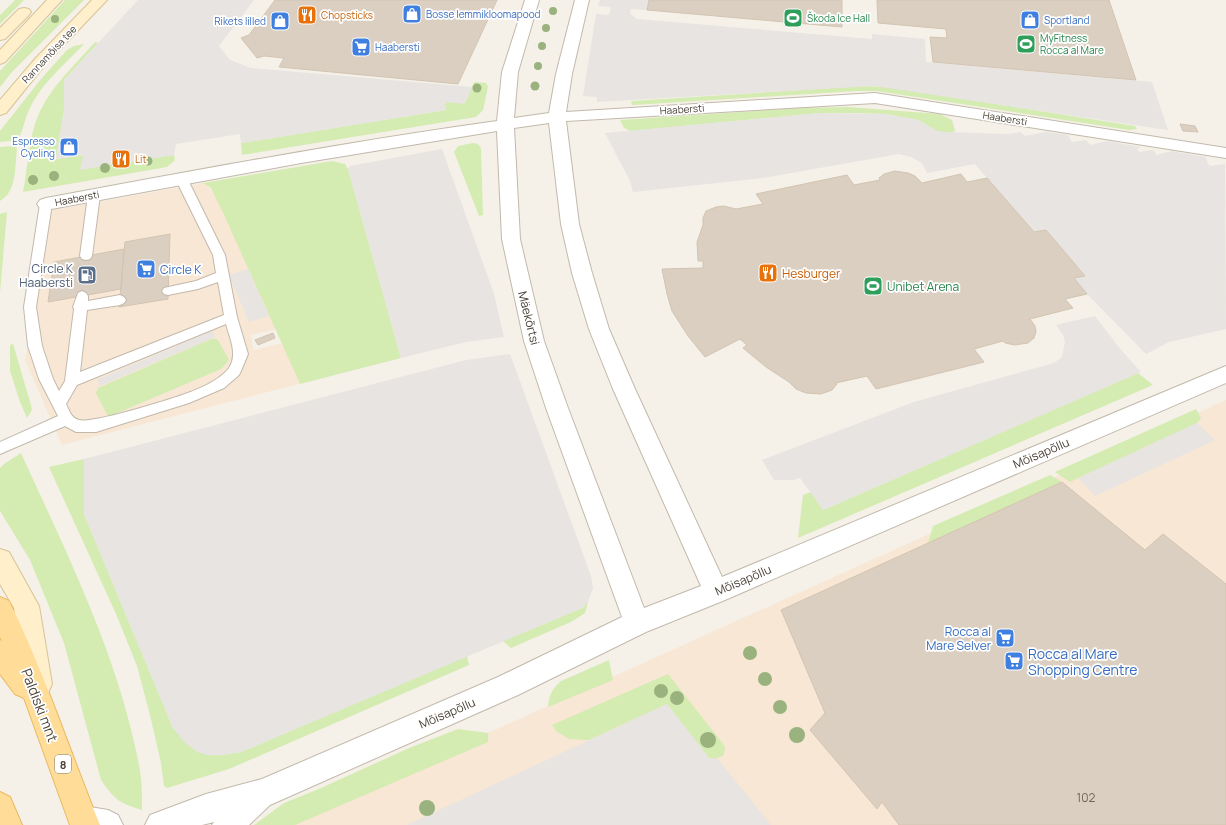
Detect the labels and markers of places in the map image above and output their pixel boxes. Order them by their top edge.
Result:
shop icon: Bosse lemmikloomapood [401,3,423,25]
restaurant icon: Chopsticks [296,4,318,26]
place label: Bosse lemmikloomapood [426,7,541,21]
sports icon: Škoda Ice Hall [782,7,804,29]
place label: Chopsticks [321,8,373,22]
shop icon: Sportland [1019,9,1041,31]
shop icon: Rikets lilled [269,10,291,32]
place label: Škoda Ice Hall [807,11,870,25]
place label: Sportland [1044,13,1089,27]
place label: Rikets lilled [214,14,266,28]
place label: MyFitness Rocca al Mare [1040,31,1104,57]
sports icon: MyFitness Rocca al Mare [1015,33,1037,55]
supermarket icon: Haabersti [350,36,372,58]
place label: Haabersti [375,40,420,54]
place label: Espresso Cycling [12,134,55,160]
shop icon: Espresso Cycling [58,136,80,158]
restaurant icon: Lit [110,148,132,170]
place label: Lit [135,152,146,166]
supermarket icon: Circle K [135,258,157,280]
place label: Circle K Haabersti [19,260,74,291]
place label: Circle K [160,261,202,278]
restaurant icon: Hesburger [757,262,779,284]
fuel station icon: Circle K Haabersti [76,264,98,286]
place label: Hesburger [782,265,841,282]
sports icon: Unibet Arena [862,275,884,297]
place label: Unibet Arena [887,278,959,295]
place label: Rocca al Mare Selver [926,623,992,654]
supermarket icon: Rocca al Mare Selver [994,627,1016,649]
place label: Rocca al Mare Shopping Centre [1028,644,1137,679]
supermarket icon: Rocca al Mare Shopping Centre [1003,650,1025,672]

